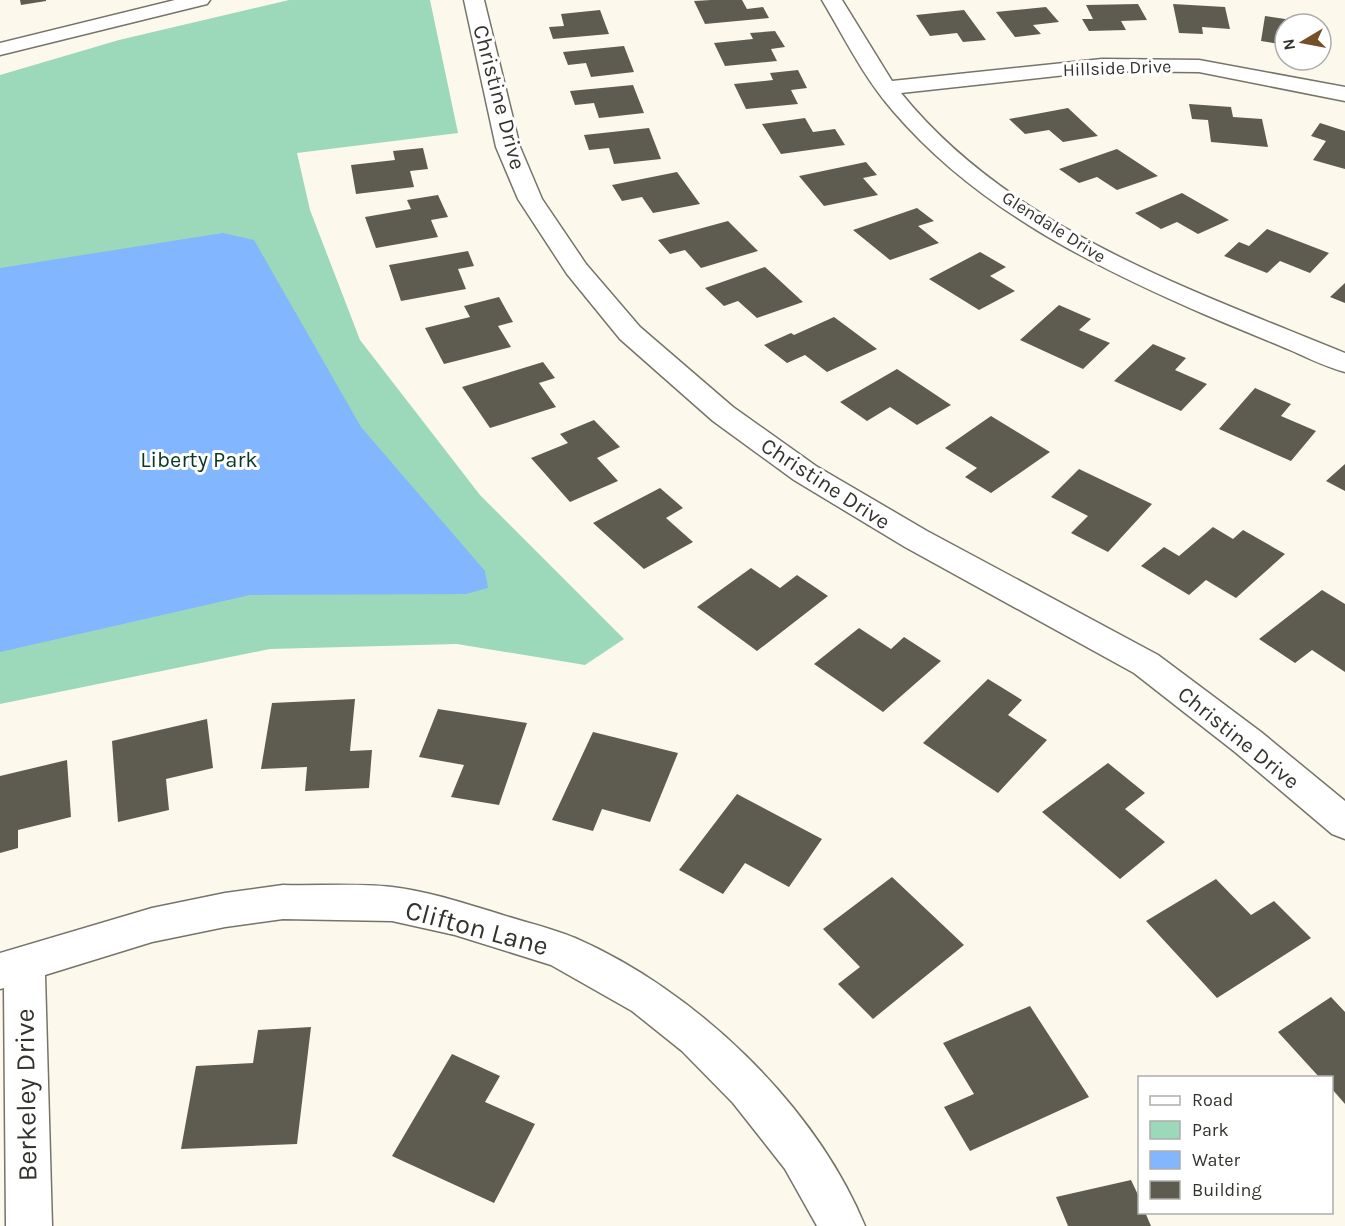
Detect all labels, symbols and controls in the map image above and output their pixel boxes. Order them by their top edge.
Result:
north arrow [1273,12,1333,72]
street label: Christine Drive [467,22,531,173]
text: N [1278,37,1299,52]
street label: Hillside Drive [1062,55,1172,81]
street label: Glendale Drive [998,186,1110,268]
street label: Christine Drive [756,432,895,535]
park label: Liberty Park [140,447,258,473]
street label: Christine Drive [1172,681,1304,795]
street label: Clifton Lane [402,894,552,962]
street label: Berkeley Drive [8,1008,44,1182]
legend [1138,1076,1333,1214]
text: Road [1192,1089,1233,1111]
text: Park [1192,1119,1229,1141]
text: Water [1192,1149,1240,1171]
text: Building [1192,1179,1262,1201]

